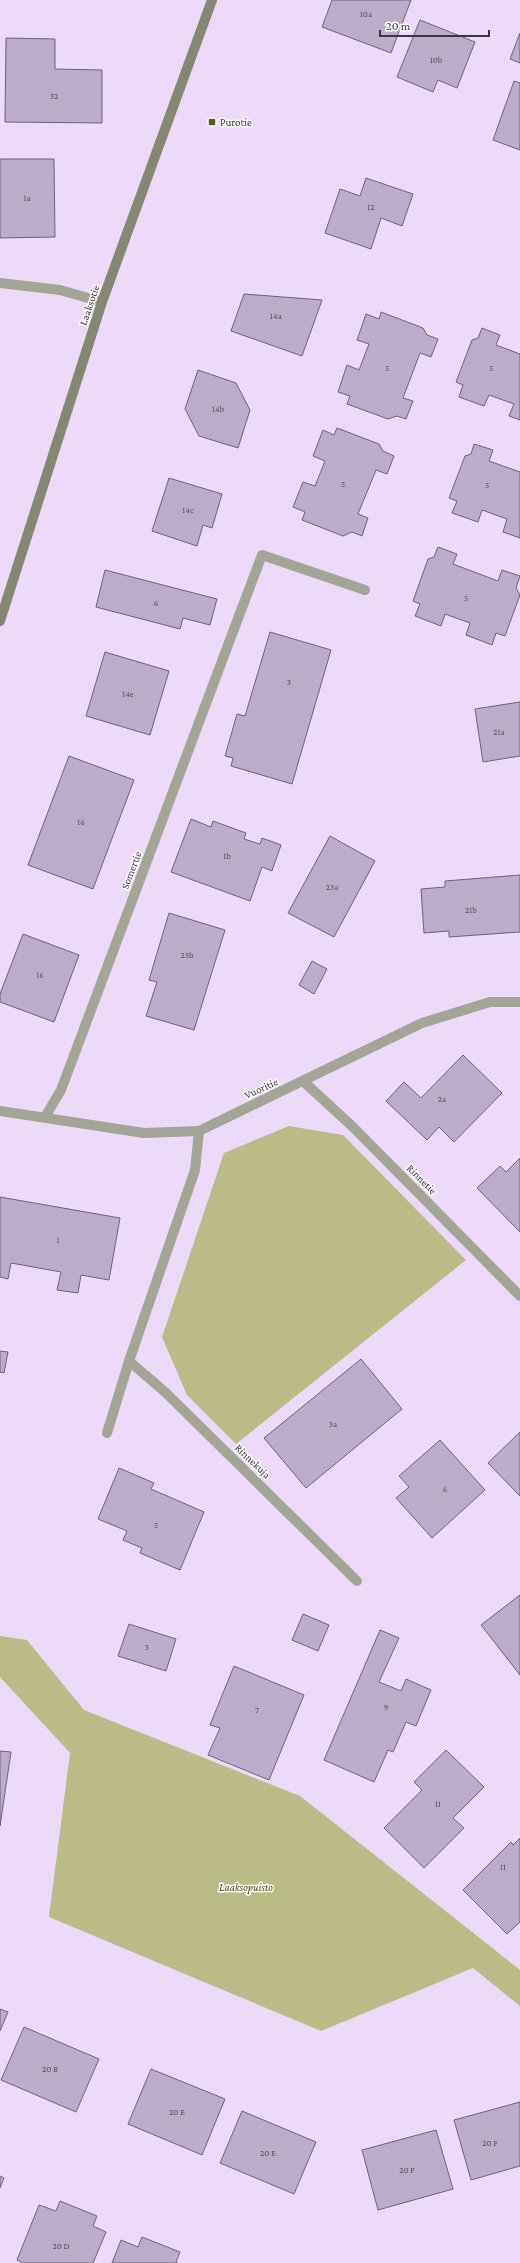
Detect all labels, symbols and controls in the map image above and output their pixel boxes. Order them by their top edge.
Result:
house number: 10a [360,9,372,19]
scale bar [380,12,489,38]
text: 20 m [386,19,411,33]
house number: 10b [430,55,443,65]
house number: 32 [50,91,58,101]
place label: Purotie [220,116,252,128]
marker: Purotie [207,117,217,127]
house number: 1a [23,193,31,203]
house number: 12 [367,202,375,212]
street label: Laaksotie [76,283,102,327]
house number: 14a [270,311,282,321]
house number: 5 [385,363,389,373]
house number: 5 [489,363,493,373]
house number: 14b [212,404,224,414]
house number: 5 [341,479,345,489]
house number: 5 [485,480,489,490]
house number: 14c [182,505,194,515]
house number: 5 [464,593,468,603]
house number: 6 [154,598,159,608]
house number: 3 [287,677,291,687]
house number: 14e [122,689,134,699]
house number: 21a [493,727,505,737]
house number: 16 [77,817,85,827]
street label: Somertie [118,849,144,891]
house number: 1b [223,851,231,861]
house number: 23a [326,882,338,892]
house number: 21b [465,905,477,915]
house number: 23b [180,950,194,960]
house number: 16 [36,970,44,980]
street label: Vuoritie [242,1075,280,1101]
house number: 2a [438,1094,446,1104]
street label: Rinnetie [405,1162,439,1196]
house number: 1 [57,1235,60,1245]
house number: 3a [329,1419,337,1429]
street label: Rinnekuja [232,1441,273,1481]
house number: 6 [443,1484,448,1494]
house number: 5 [154,1520,158,1530]
house number: 3 [145,1642,149,1652]
house number: 9 [384,1702,389,1712]
house number: 7 [255,1705,259,1715]
house number: 11 [435,1799,441,1809]
house number: 11 [500,1862,506,1872]
park label: Laaksopuisto [219,1881,273,1894]
house number: 20 B [42,2064,58,2074]
house number: 20 E [169,2107,185,2117]
house number: 20 F [482,2138,498,2148]
house number: 20 E [260,2148,276,2158]
house number: 20 F [399,2165,415,2175]
house number: 20 D [52,2241,70,2251]

